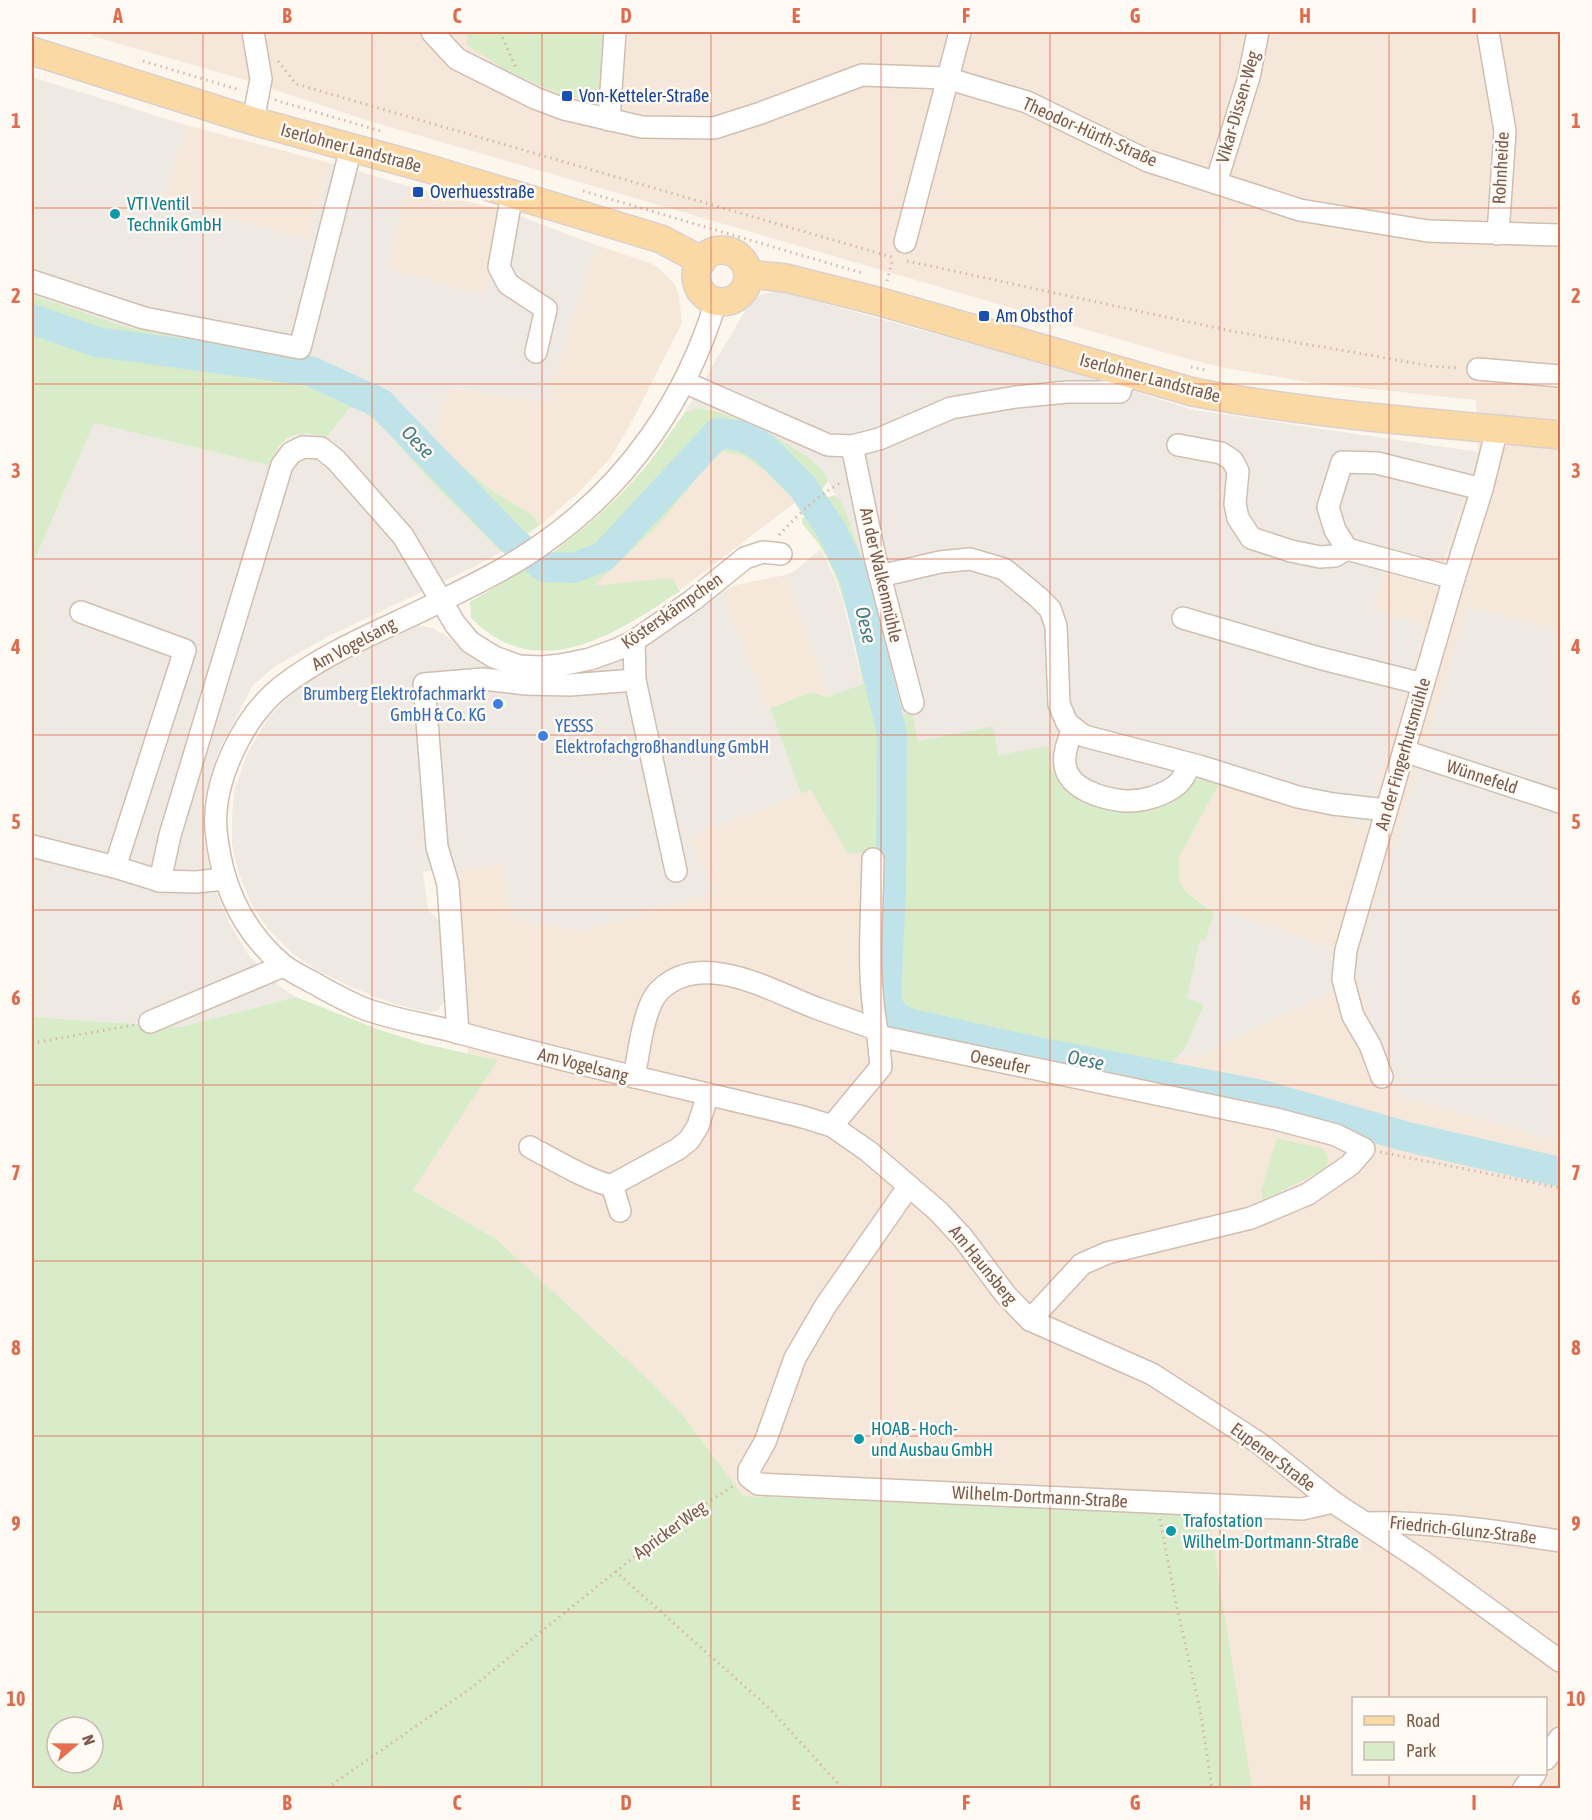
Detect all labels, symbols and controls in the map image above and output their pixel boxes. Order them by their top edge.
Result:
text: A [112,4,123,27]
text: B [282,4,292,27]
text: C [453,4,462,27]
text: D [620,4,632,27]
text: E [792,4,801,27]
text: F [962,4,970,27]
text: G [1130,4,1141,27]
text: H [1299,4,1311,27]
text: I [1471,4,1477,27]
street label: Vikar-Dissen-Weg [1211,48,1264,165]
place label: Von-Ketteler-Straße [579,85,709,106]
marker: Von-Ketteler-Straße [560,89,574,103]
street label: Theodor-Hürth-Straße [1020,92,1161,171]
text: 1 [11,109,21,132]
text: 1 [1571,109,1581,132]
street label: Iserlohner Landstraße [278,119,424,176]
street label: Rohnheide [1488,131,1513,205]
place label: Overhuesstraße [430,181,535,202]
marker: Overhuesstraße [411,185,425,199]
place label: VTI Ventil Technik GmbH [127,193,222,235]
marker: VTI Ventil Technik GmbH [108,207,122,221]
text: 2 [11,284,21,307]
text: 2 [1571,284,1581,307]
place label: Am Obsthof [996,305,1073,326]
marker: Am Obsthof [977,309,991,323]
street label: Iserlohner Landstraße [1077,349,1223,406]
water label: Oese [397,420,439,463]
text: 3 [11,459,21,482]
text: 3 [1571,459,1581,482]
street label: An der Walkenmühle [856,505,907,644]
street label: Kösterskämpchen [617,568,726,653]
water label: Oese [851,604,882,645]
street label: Am Vogelsang [308,612,400,675]
text: 4 [10,635,21,658]
text: 4 [1570,635,1581,658]
street label: An der Fingerhutsmühle [1371,675,1434,833]
place label: Brumberg Elektrofachmarkt GmbH & Co. KG [303,683,486,725]
marker: Brumberg Elektrofachmarkt GmbH & Co. KG [491,697,505,711]
place label: YESSS Elektrofachgroßhandlung GmbH [555,715,769,757]
marker: YESSS Elektrofachgroßhandlung GmbH [536,729,550,743]
street label: Wünnefeld [1444,755,1520,798]
text: 5 [11,810,21,833]
text: 5 [1571,810,1581,833]
text: 6 [11,986,21,1009]
text: 6 [1571,986,1581,1009]
street label: Am Vogelsang [536,1043,631,1086]
street label: Oeseufer [968,1045,1032,1078]
water label: Oese [1066,1045,1106,1074]
text: 7 [11,1161,21,1184]
text: 7 [1571,1161,1581,1184]
street label: Am Haunsberg [945,1221,1022,1309]
text: 8 [11,1336,21,1359]
text: 8 [1571,1336,1581,1359]
place label: HOAB - Hoch- und Ausbau GmbH [871,1418,993,1460]
street label: Eupener Straße [1227,1418,1320,1495]
marker: HOAB - Hoch- und Ausbau GmbH [852,1432,866,1446]
street label: Wilhelm-Dortmann-Straße [952,1481,1128,1512]
street label: Apricker Weg [629,1496,711,1563]
place label: Trafostation Wilhelm-Dortmann-Straße [1183,1510,1359,1552]
street label: Friedrich-Glunz-Straße [1388,1511,1538,1548]
text: 9 [11,1512,21,1535]
text: 9 [1571,1512,1581,1535]
marker: Trafostation Wilhelm-Dortmann-Straße [1164,1524,1178,1538]
text: 10 [7,1687,25,1710]
text: 10 [1567,1687,1585,1710]
legend [1352,1697,1547,1775]
text: Road [1406,1710,1440,1731]
north arrow [45,1715,105,1775]
text: N [79,1732,99,1747]
text: Park [1406,1740,1436,1761]
text: A [112,1791,123,1814]
text: B [282,1791,292,1814]
text: C [453,1791,462,1814]
text: D [620,1791,632,1814]
text: E [792,1791,801,1814]
text: F [962,1791,970,1814]
text: G [1130,1791,1141,1814]
text: H [1299,1791,1311,1814]
text: I [1471,1791,1477,1814]

